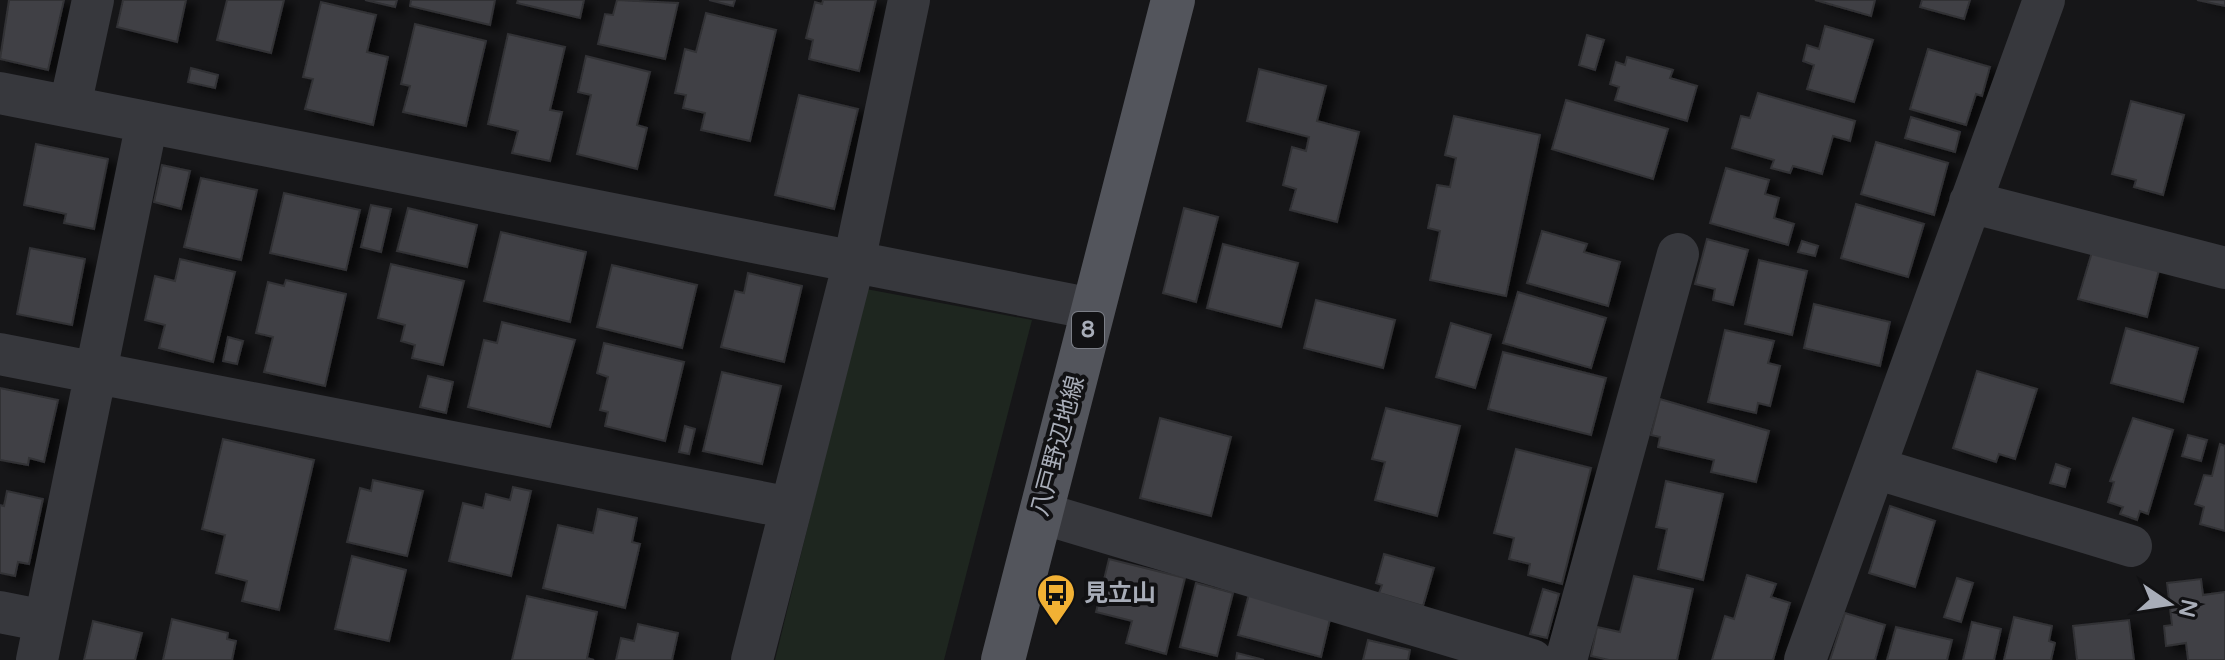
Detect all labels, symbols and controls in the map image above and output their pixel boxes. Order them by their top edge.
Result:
road number: 8 [1072,312,1104,348]
street label: 八戸野辺地線 [1025,373,1091,519]
north arrow [2129,564,2209,644]
bus stop icon: 見立山 [1035,572,1077,627]
place label: 見立山 [1084,579,1156,608]
text: N [2173,597,2202,620]

